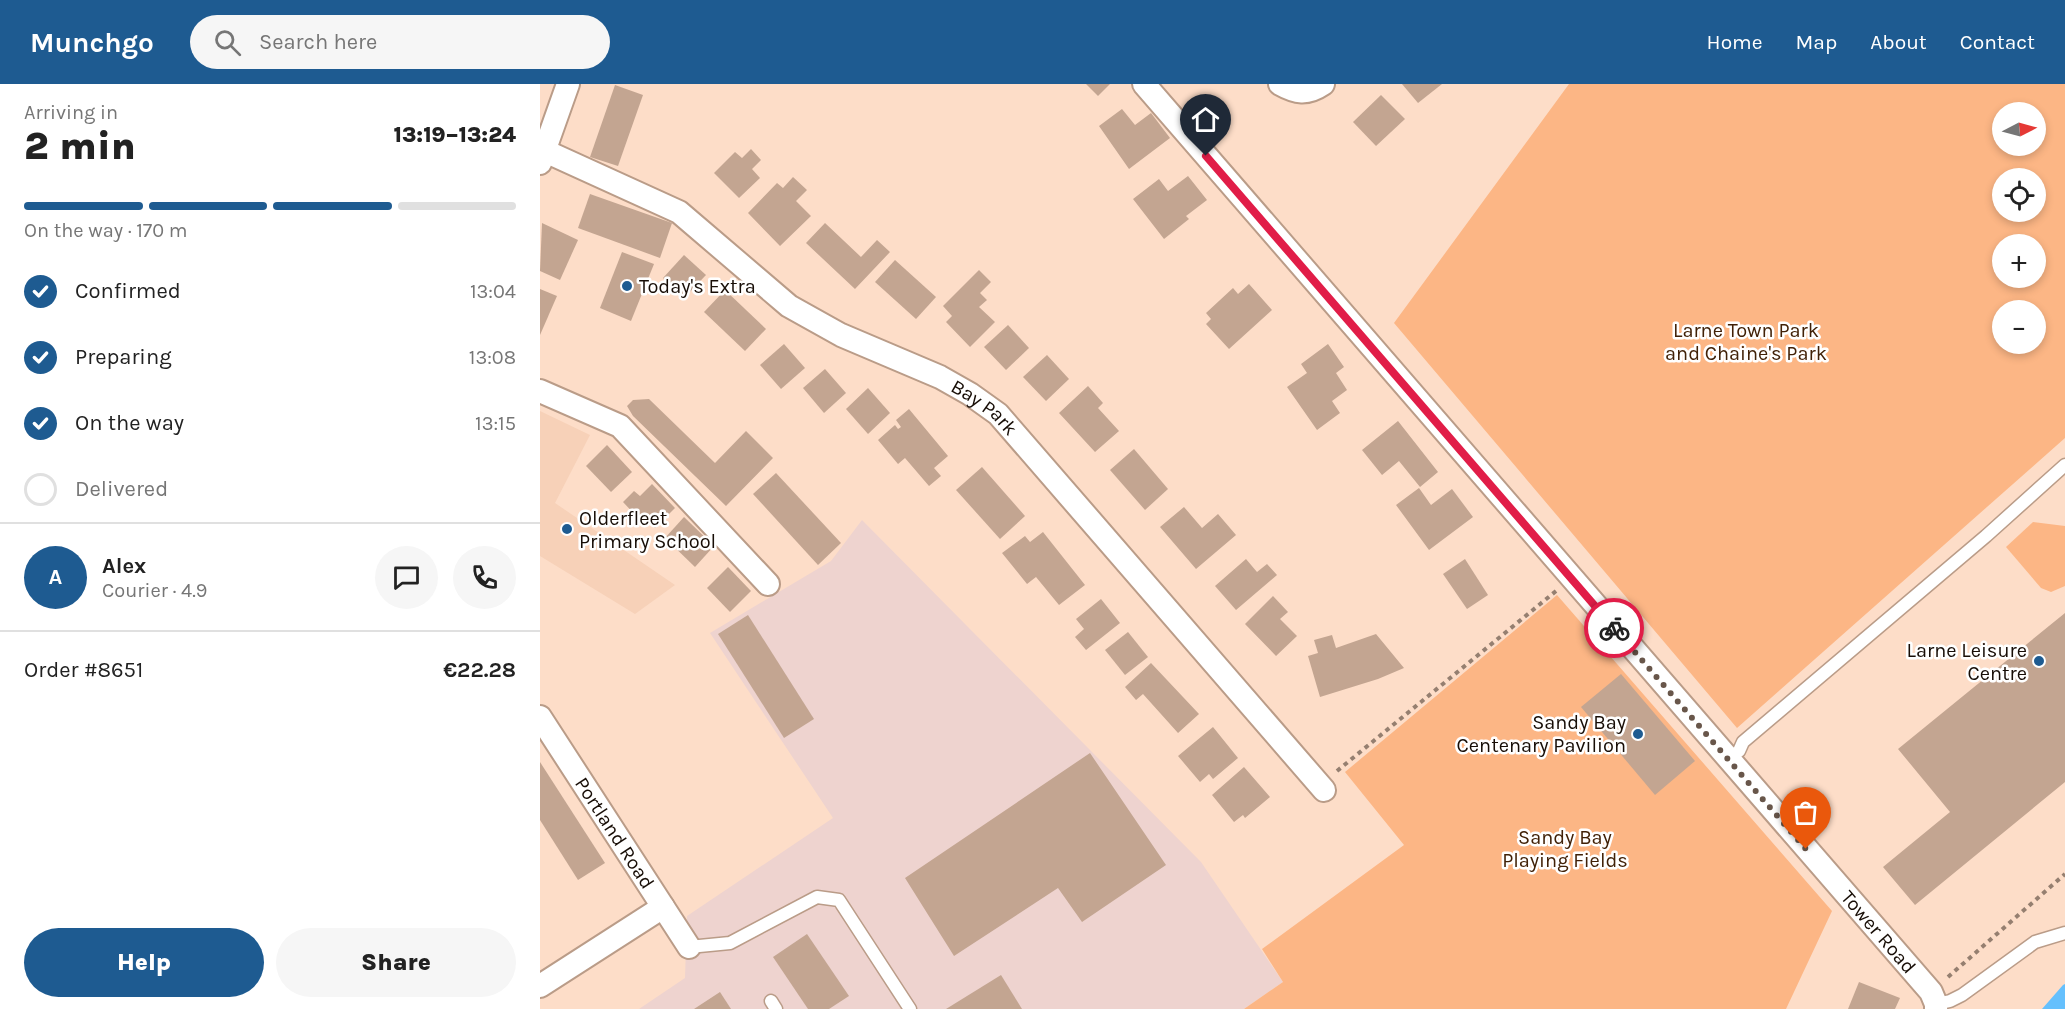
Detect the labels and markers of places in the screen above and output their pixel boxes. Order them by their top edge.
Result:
pin [1180,94,1231,156]
place label: Today's Extra [639,275,756,298]
marker: Today's Extra [620,279,634,293]
place label: Olderfleet Primary School [579,507,716,553]
marker: Olderfleet Primary School [560,522,574,536]
place label: Larne Leisure Centre [1907,639,2027,685]
marker: Larne Leisure Centre [2032,654,2046,668]
place label: Sandy Bay Centenary Pavilion [1457,711,1626,757]
marker: Sandy Bay Centenary Pavilion [1631,727,1645,741]
pin [1780,787,1831,849]

